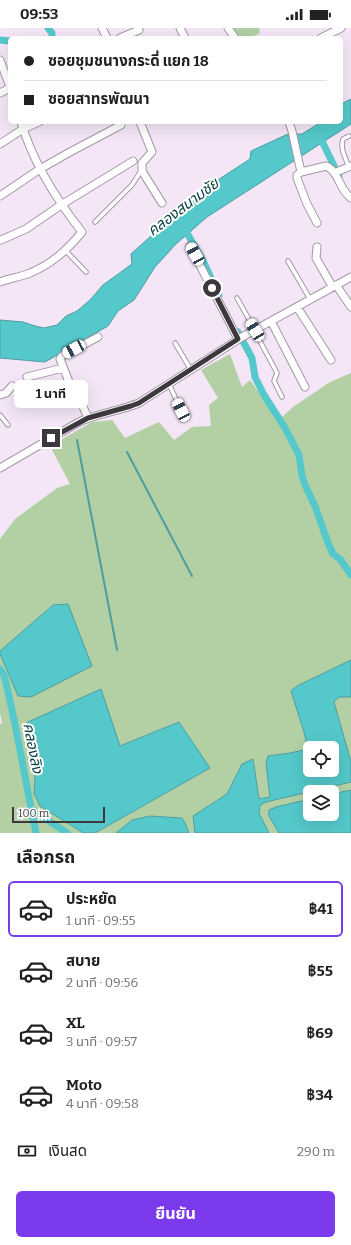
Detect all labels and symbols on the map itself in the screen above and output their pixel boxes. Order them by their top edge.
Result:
water label: คลองสนามชัย [144,174,223,240]
car [184,241,206,267]
route start [203,279,221,297]
car [244,317,266,343]
car [61,338,87,360]
callout: 1 นาที [14,380,88,408]
car [170,397,192,423]
route end [42,429,60,447]
water label: คลองลิง [19,721,47,776]
scale bar [12,805,105,824]

